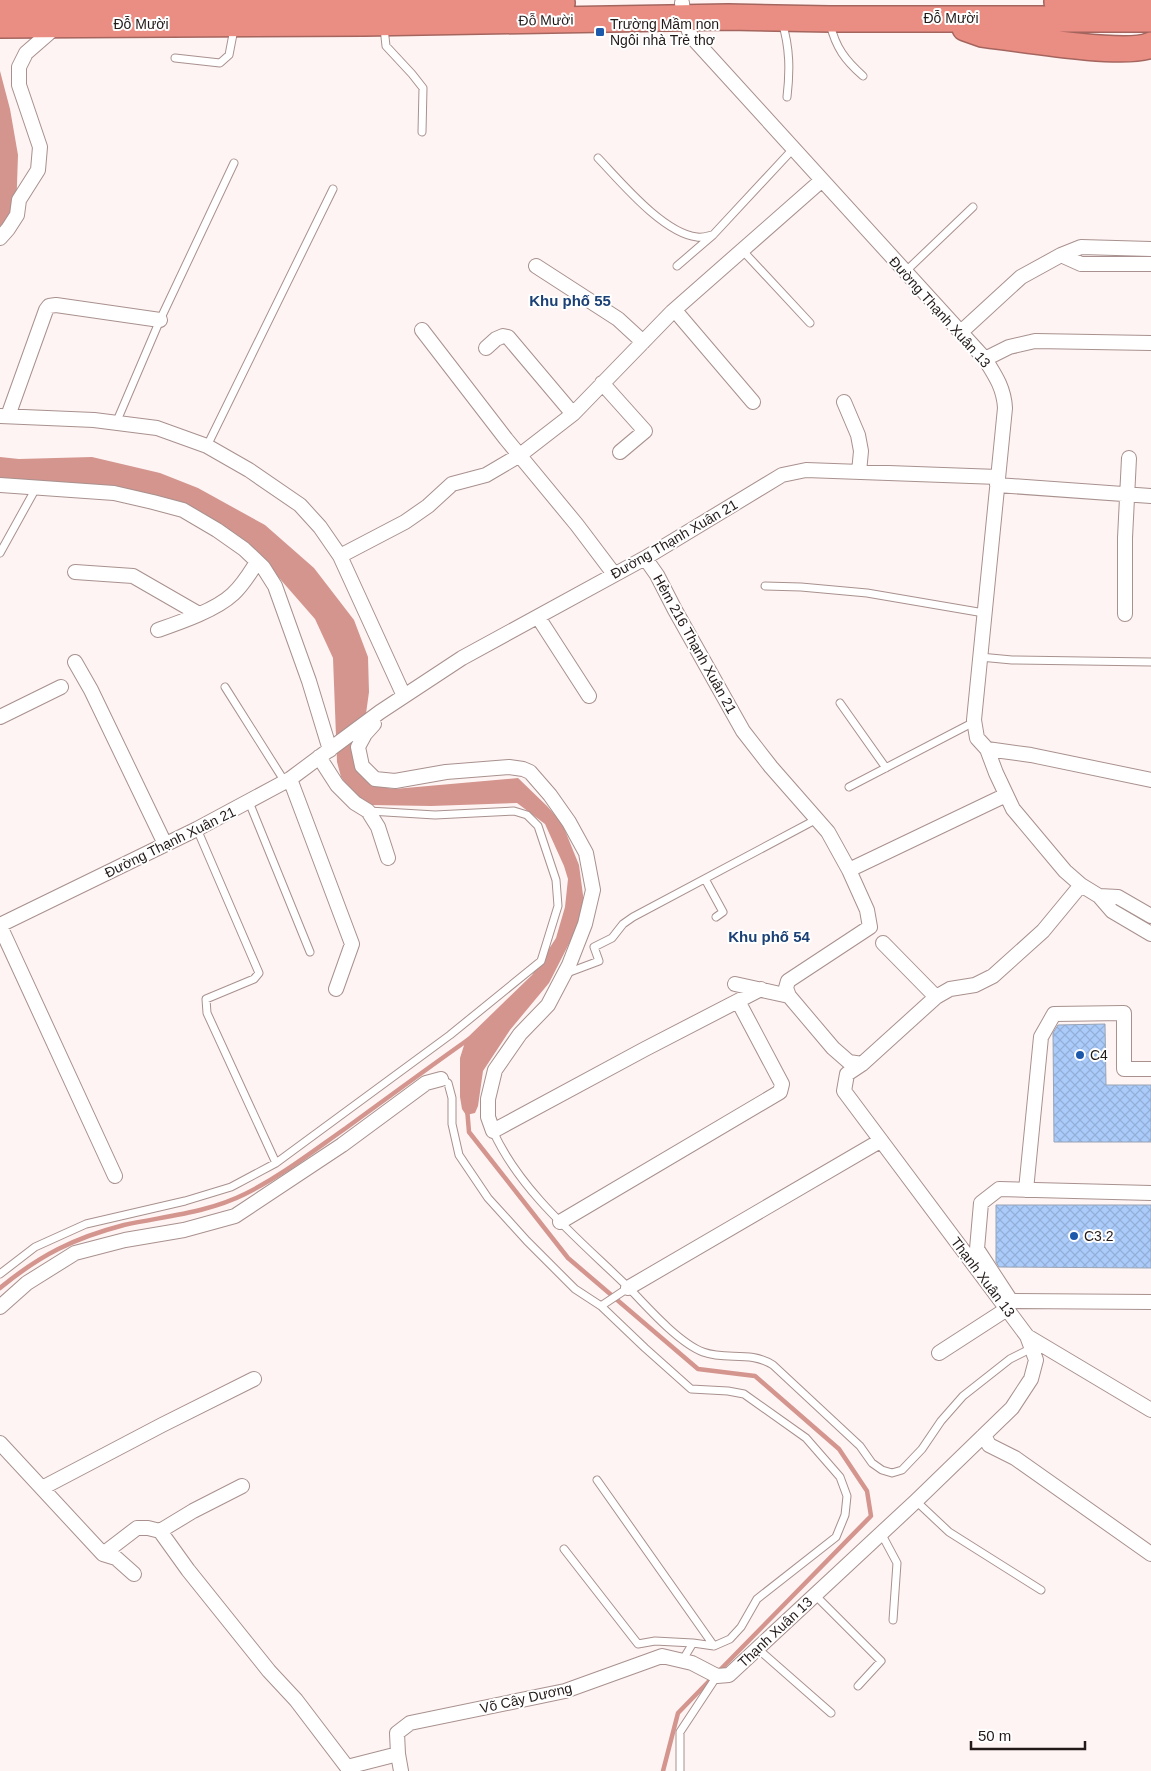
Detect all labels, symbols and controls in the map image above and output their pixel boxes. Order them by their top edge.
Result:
street label: Đỗ Mười [923,10,979,26]
street label: Đỗ Mười [518,12,574,28]
street label: Đỗ Mười [113,16,169,32]
place label: Trường Mầm non Ngôi nhà Trẻ thơ [610,16,719,48]
marker: Trường Mầm non Ngôi nhà Trẻ thơ [594,26,606,38]
street label: Đường Thạnh Xuân 13 [886,253,994,371]
district label: Khu phố 55 [529,292,611,309]
street label: Đường Thạnh Xuân 21 [608,496,740,582]
street label: Hẻm 216 Thạnh Xuân 21 [650,572,740,716]
street label: Đường Thạnh Xuân 21 [102,803,238,881]
district label: Khu phố 54 [728,928,810,945]
place label: C4 [1090,1047,1108,1063]
marker: C4 [1074,1049,1086,1061]
place label: C3.2 [1084,1228,1114,1244]
marker: C3.2 [1068,1230,1080,1242]
street label: Thạnh Xuân 13 [948,1234,1018,1320]
street label: Thạnh Xuân 13 [735,1593,816,1671]
street label: Võ Cây Dương [478,1680,574,1716]
scale bar [971,1718,1085,1750]
text: 50 m [978,1727,1011,1744]

